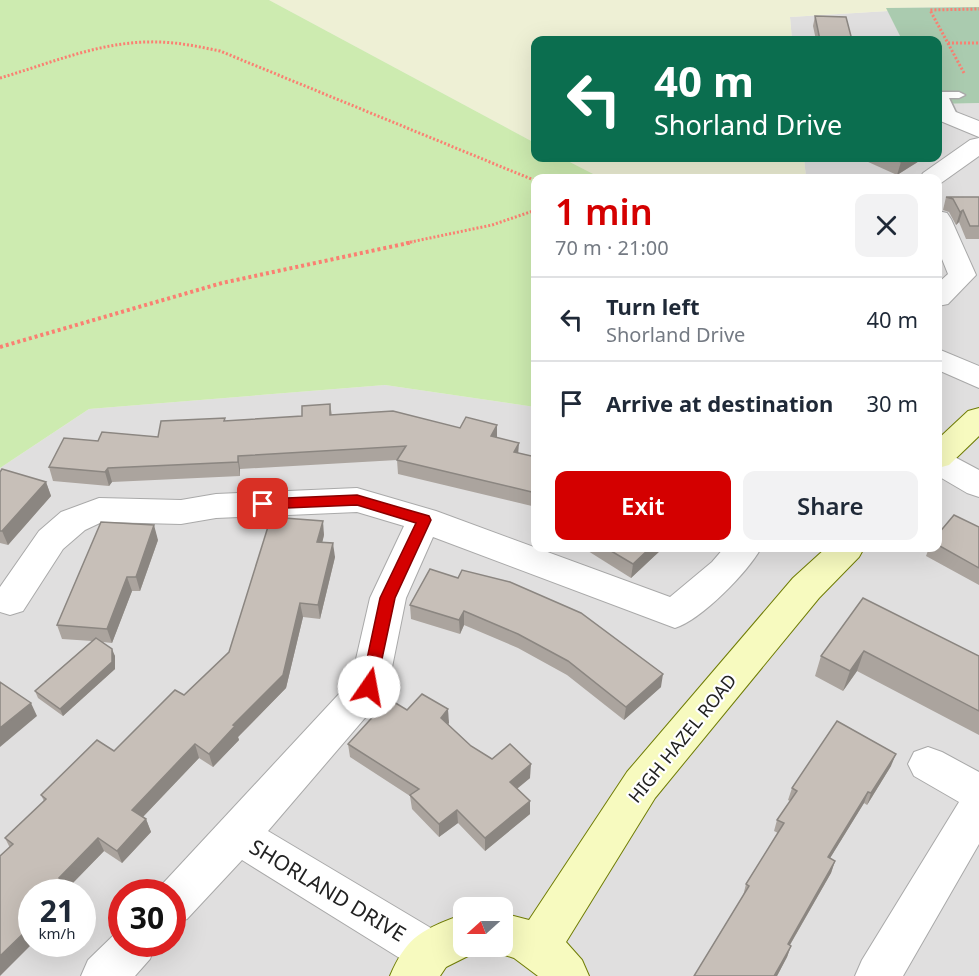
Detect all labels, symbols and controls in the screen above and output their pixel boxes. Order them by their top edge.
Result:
text: 40 m [654,52,754,109]
icon: left [555,60,633,138]
text: Shorland Drive [654,106,842,143]
text: 1 min [555,187,653,236]
button: close [855,194,918,257]
text: 70 m · 21:00 [555,234,669,261]
text: Turn left [606,291,700,321]
icon: left [555,303,588,336]
text: 40 m [867,304,918,334]
text: Shorland Drive [606,321,745,348]
icon: arrive [555,387,588,420]
text: Arrive at destination [606,388,833,418]
text: 30 m [867,388,918,418]
button: Exit [555,471,731,540]
button: Share [743,471,918,540]
pin [237,478,288,529]
icon: arrive [246,487,279,520]
position arrow [337,655,401,719]
street label: HIGH HAZEL ROAD [623,669,741,807]
street label: SHORLAND DRIVE [245,832,411,948]
speed limit sign: 30 [108,879,186,957]
text: 21 [40,890,74,931]
north arrow [453,897,513,957]
map controls [453,897,513,957]
text: km/h [39,923,75,943]

